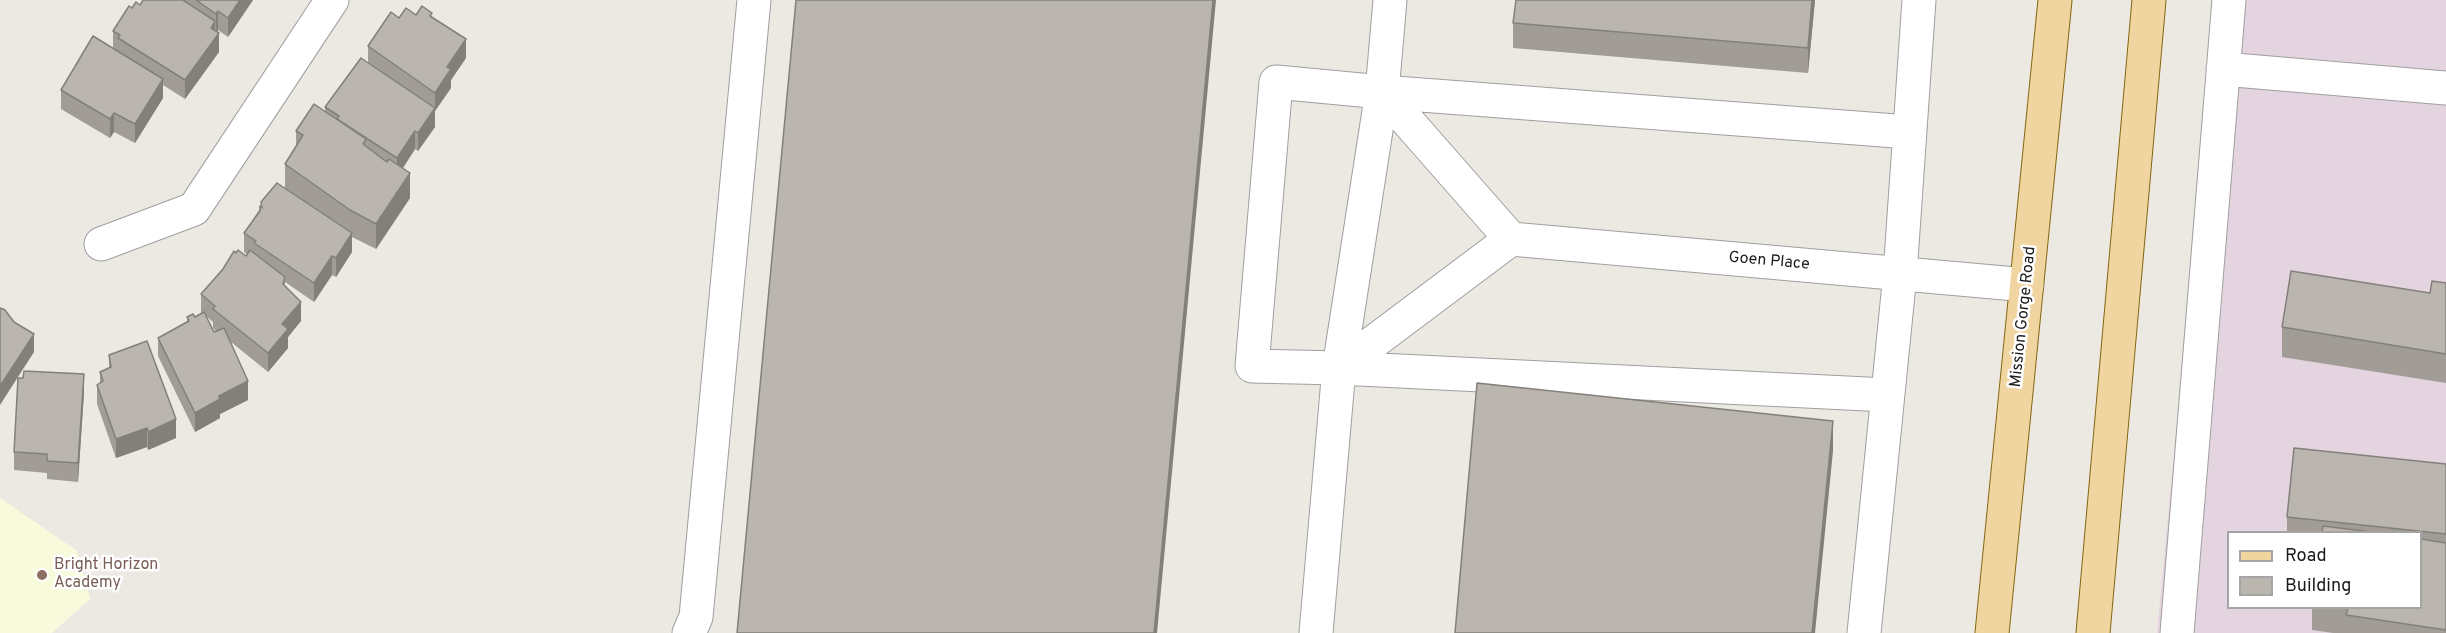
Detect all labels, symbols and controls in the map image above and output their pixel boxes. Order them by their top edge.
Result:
street label: Mission Gorge Road [2007,246,2041,388]
street label: Goen Place [1728,249,1810,275]
legend [2227,531,2422,609]
text: Road [2285,545,2327,568]
place label: Bright Horizon Academy [54,556,158,594]
marker: Bright Horizon Academy [35,568,49,582]
text: Building [2285,575,2351,598]

